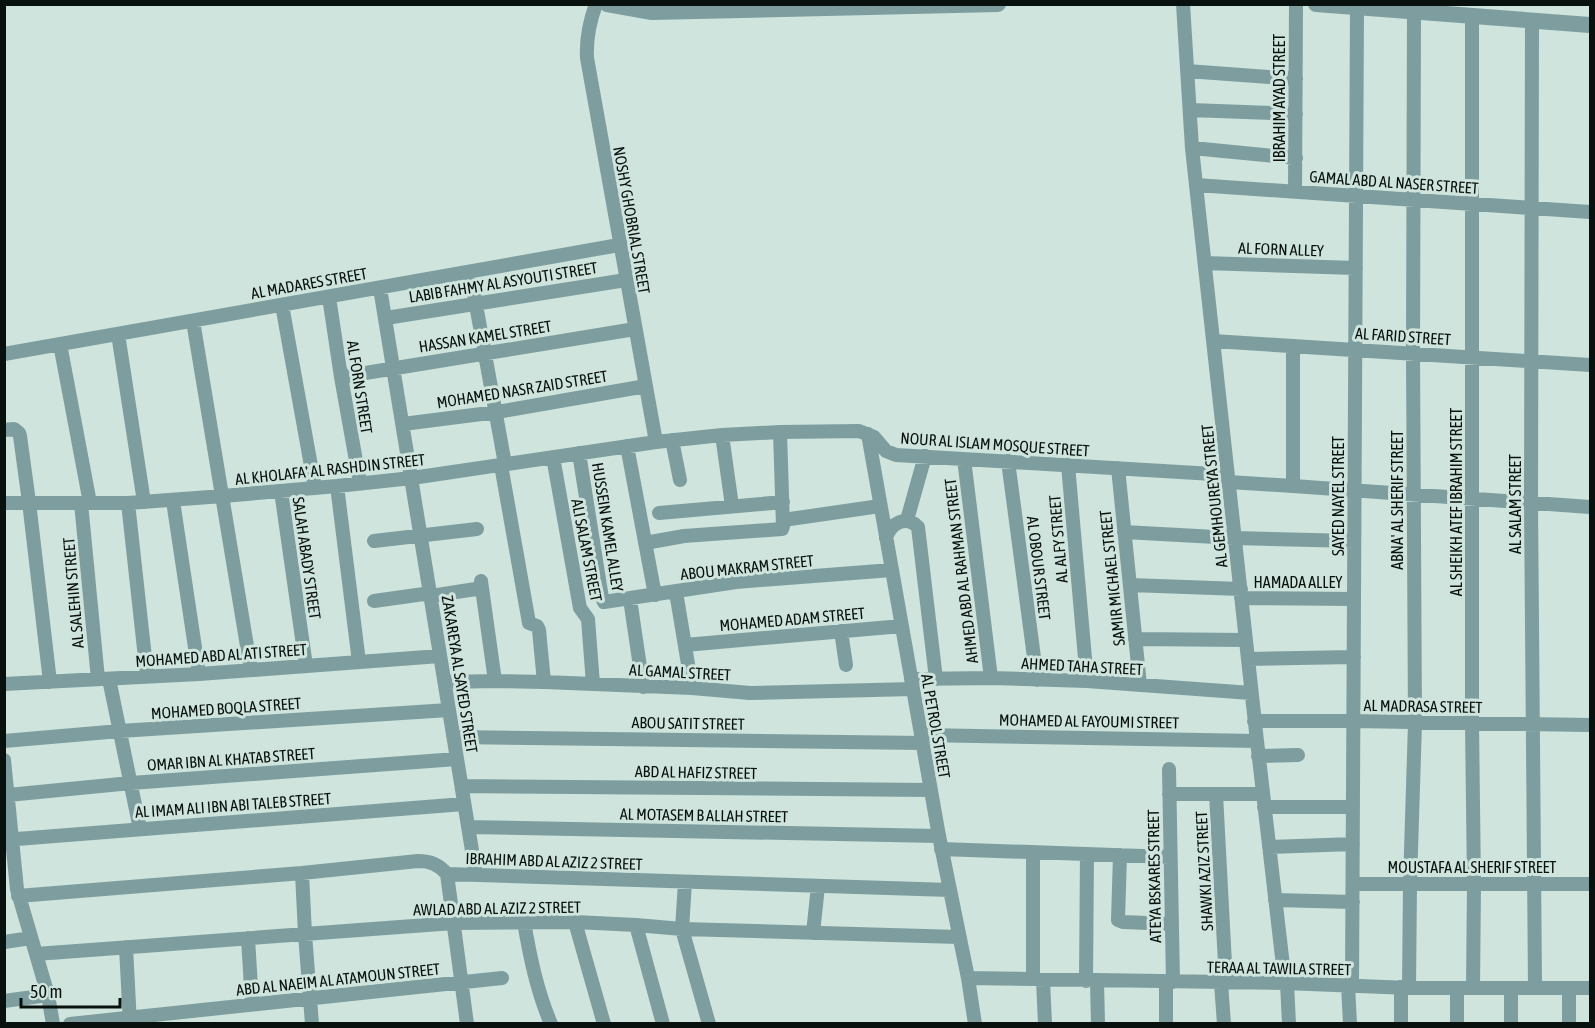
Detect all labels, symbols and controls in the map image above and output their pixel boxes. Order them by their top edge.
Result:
street label: IBRAHIM AYAD STREET [1270,34,1288,162]
street label: NOSHY GHOBRIAL STREET [610,145,654,295]
street label: GAMAL ABD AL NASER STREET [1309,167,1479,197]
street label: AL FORN ALLEY [1238,239,1325,260]
street label: LABIB FAHMY AL ASYOUTI STREET [407,258,599,306]
street label: AL MADARES STREET [249,264,369,302]
street label: HASSAN KAMEL STREET [417,317,553,355]
street label: AL FARID STREET [1355,324,1451,348]
street label: AL FORN STREET [344,339,376,435]
street label: MOHAMED NASR ZAID STREET [435,367,609,411]
street label: AL SHEIKH ATEF IBRAHIM STREET [1447,408,1465,596]
street label: AL GEMHOUREYA STREET [1198,424,1230,568]
street label: NOUR AL ISLAM MOSQUE STREET [900,428,1090,460]
street label: ABNA' AL SHERIF STREET [1388,430,1406,570]
street label: SAYED NAYEL STREET [1329,436,1347,556]
street label: AL KHOLAFA' AL RASHDIN STREET [234,450,426,488]
street label: AL SALAM STREET [1506,454,1524,554]
street label: HUSSEIN KAMEL ALLEY [589,461,627,594]
street label: AHMED ABD AL RAHMAN STREET [941,477,981,665]
street label: AL ALFY STREET [1045,494,1071,584]
street label: SALAH ABADY STREET [289,496,325,620]
street label: ALI SALAM STREET [568,497,606,603]
street label: SAMIR MICHAEL STREET [1096,509,1128,647]
street label: AL OBOUR STREET [1024,515,1054,621]
street label: AL SALEHIN STREET [59,537,87,649]
street label: ABOU MAKRAM STREET [679,551,815,583]
street label: HAMADA ALLEY [1254,573,1343,591]
street label: ZAKAREYA AL SAYED STREET [439,594,481,754]
street label: MOHAMED ADAM STREET [719,604,865,634]
street label: MOHAMED ABD AL ATI STREET [135,640,307,670]
street label: AHMED TAHA STREET [1021,654,1143,678]
street label: AL GAMAL STREET [629,660,731,684]
street label: AL PETROL STREET [918,672,954,780]
street label: MOHAMED BOQLA STREET [150,694,302,722]
street label: AL MADRASA STREET [1363,696,1483,716]
street label: MOHAMED AL FAYOUMI STREET [999,710,1179,732]
street label: ABOU SATIT STREET [631,713,745,733]
street label: OMAR IBN AL KHATAB STREET [146,744,316,774]
street label: ABD AL HAFIZ STREET [635,762,757,782]
street label: AL IMAM ALI IBN ABI TALEB STREET [134,789,332,821]
street label: AL MOTASEM B ALLAH STREET [620,805,788,825]
street label: ATEYA BSKARES STREET [1144,809,1164,943]
street label: SHAWKI AZIZ STREET [1192,811,1216,931]
street label: IBRAHIM ABD AL AZIZ 2 STREET [465,849,643,873]
street label: MOUSTAFA AL SHERIF STREET [1388,858,1556,876]
street label: AWLAD ABD AL AZIZ 2 STREET [413,898,581,918]
street label: TERAA AL TAWILA STREET [1207,958,1351,978]
street label: ABD AL NAEIM AL ATAMOUN STREET [235,959,441,999]
scale bar [21,971,120,1009]
text: 50 m [30,981,62,1002]

